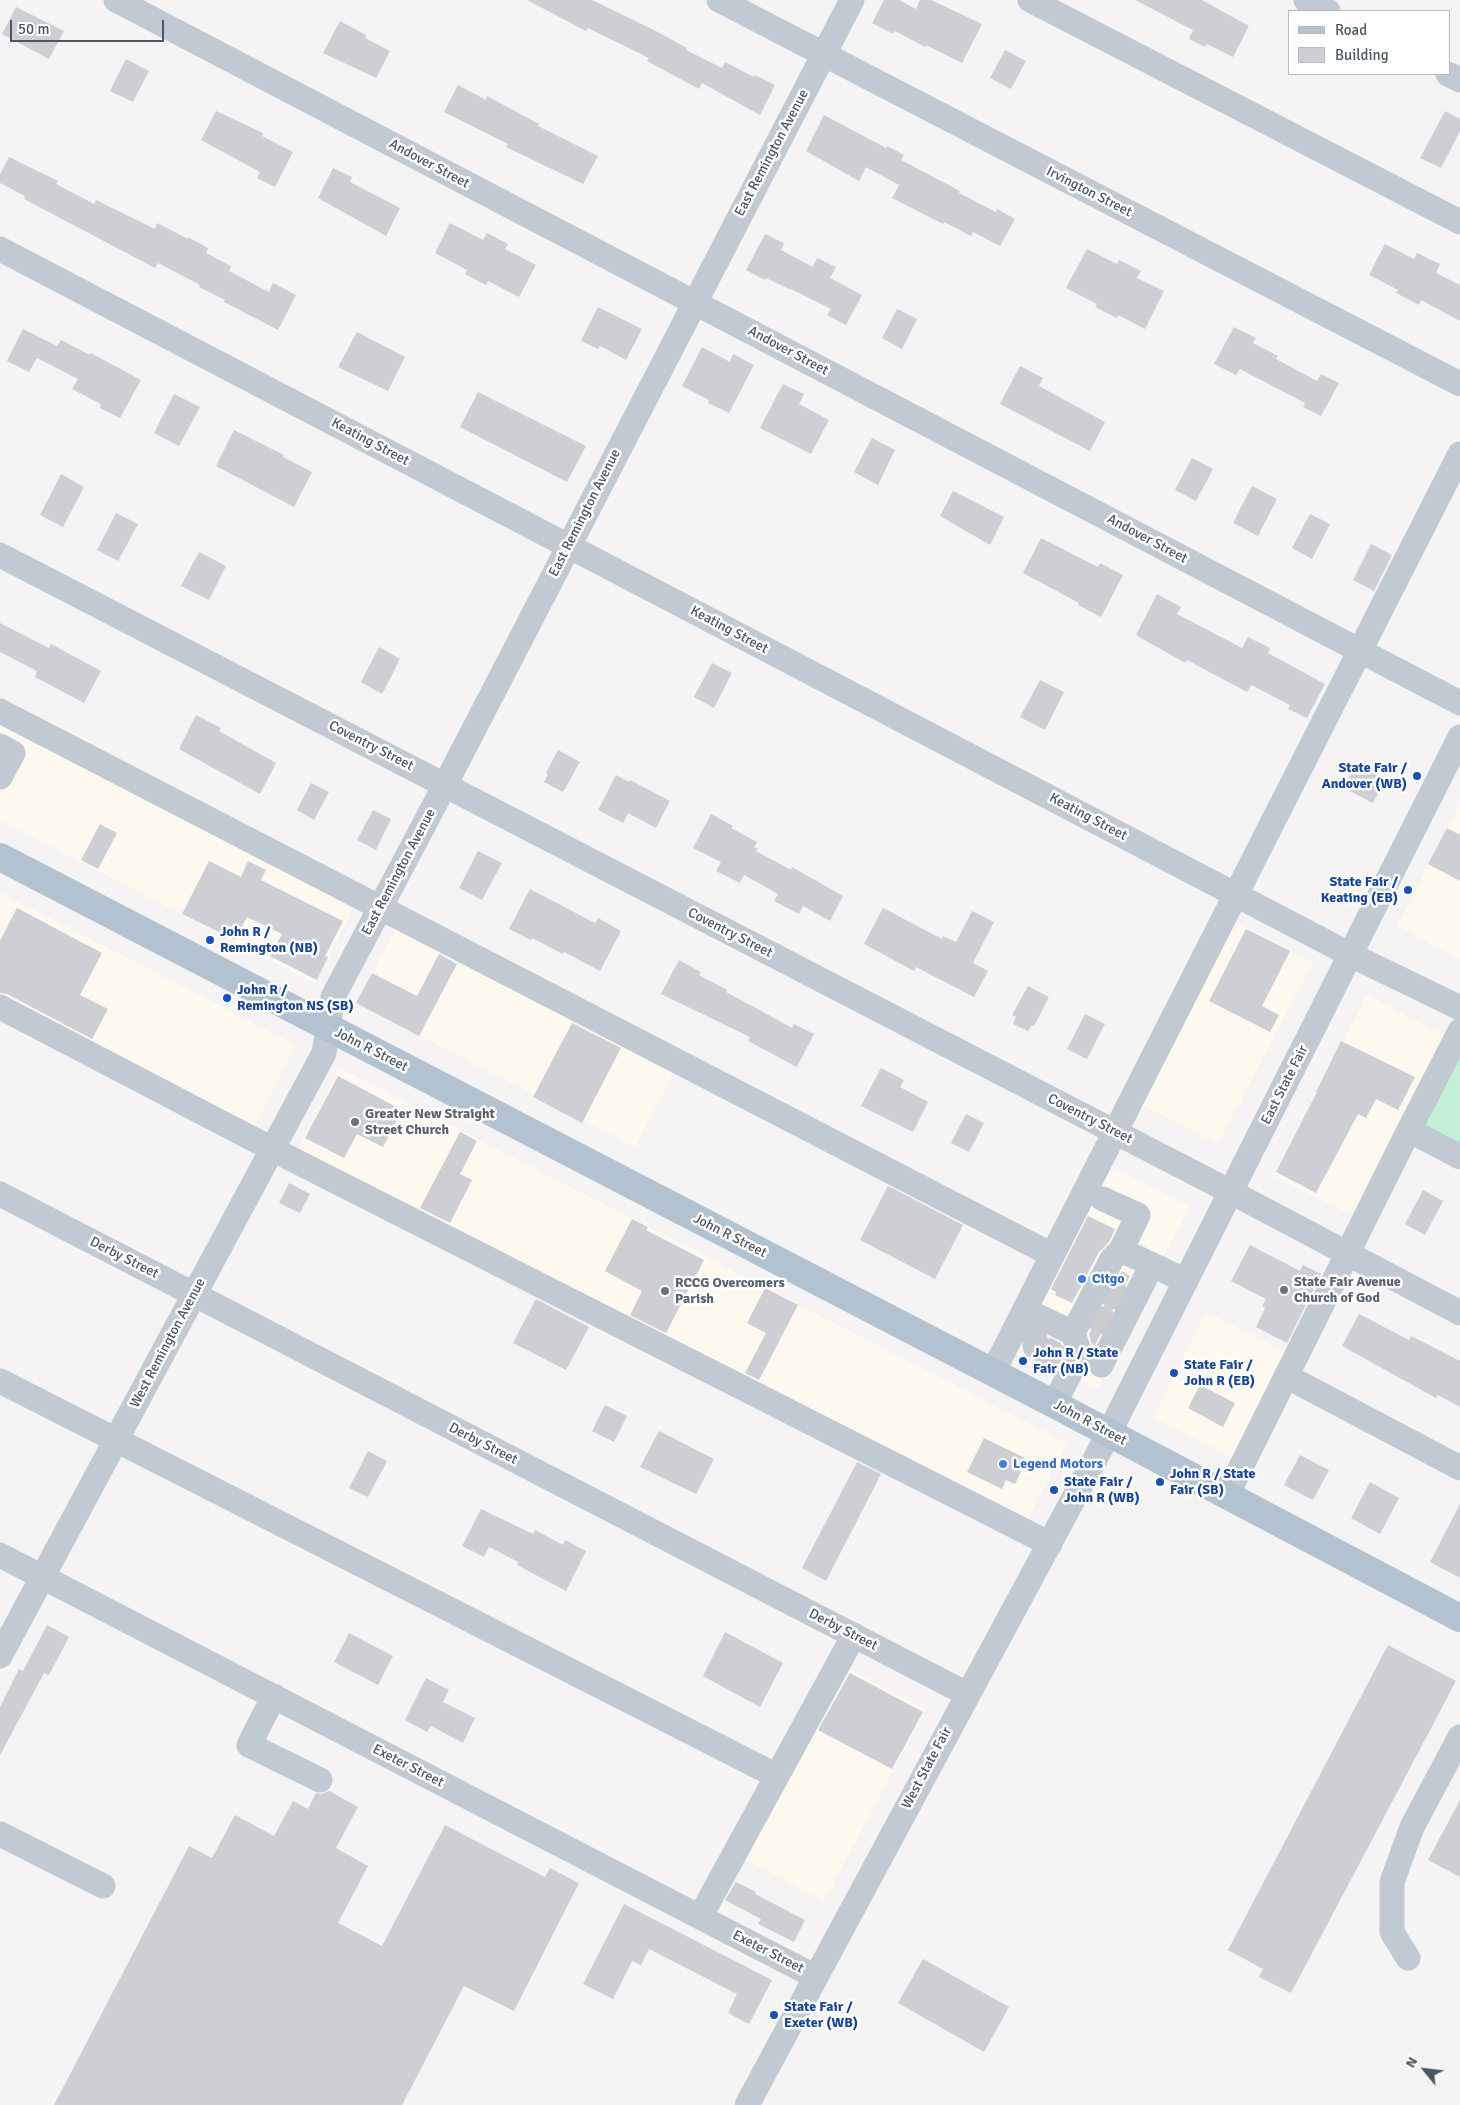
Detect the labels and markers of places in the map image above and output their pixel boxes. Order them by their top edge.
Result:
place label: State Fair / Andover (WB) [1322,760,1407,792]
marker: State Fair / Andover (WB) [1411,770,1423,782]
place label: State Fair / Keating (EB) [1321,874,1398,906]
marker: State Fair / Keating (EB) [1402,884,1414,896]
place label: John R / Remington (NB) [220,924,318,956]
marker: John R / Remington (NB) [204,934,216,946]
place label: John R / Remington NS (SB) [237,982,354,1014]
marker: John R / Remington NS (SB) [221,992,233,1004]
place label: Greater New Straight Street Church [365,1106,495,1138]
marker: Greater New Straight Street Church [349,1116,361,1128]
place label: Citgo [1092,1271,1125,1287]
marker: Citgo [1076,1273,1088,1285]
place label: State Fair Avenue Church of God [1294,1274,1401,1306]
place label: RCCG Overcomers Parish [675,1275,785,1308]
marker: State Fair Avenue Church of God [1278,1284,1290,1296]
marker: RCCG Overcomers Parish [659,1285,671,1297]
place label: John R / State Fair (NB) [1033,1345,1119,1378]
marker: John R / State Fair (NB) [1017,1355,1029,1367]
place label: State Fair / John R (EB) [1184,1357,1255,1390]
marker: State Fair / John R (EB) [1168,1367,1180,1379]
place label: Legend Motors [1013,1456,1103,1472]
marker: Legend Motors [997,1458,1009,1470]
place label: John R / State Fair (SB) [1170,1466,1256,1498]
place label: State Fair / John R (WB) [1064,1474,1140,1506]
marker: John R / State Fair (SB) [1154,1476,1166,1488]
marker: State Fair / John R (WB) [1048,1484,1060,1496]
place label: State Fair / Exeter (WB) [784,1999,858,2031]
marker: State Fair / Exeter (WB) [768,2009,780,2021]

